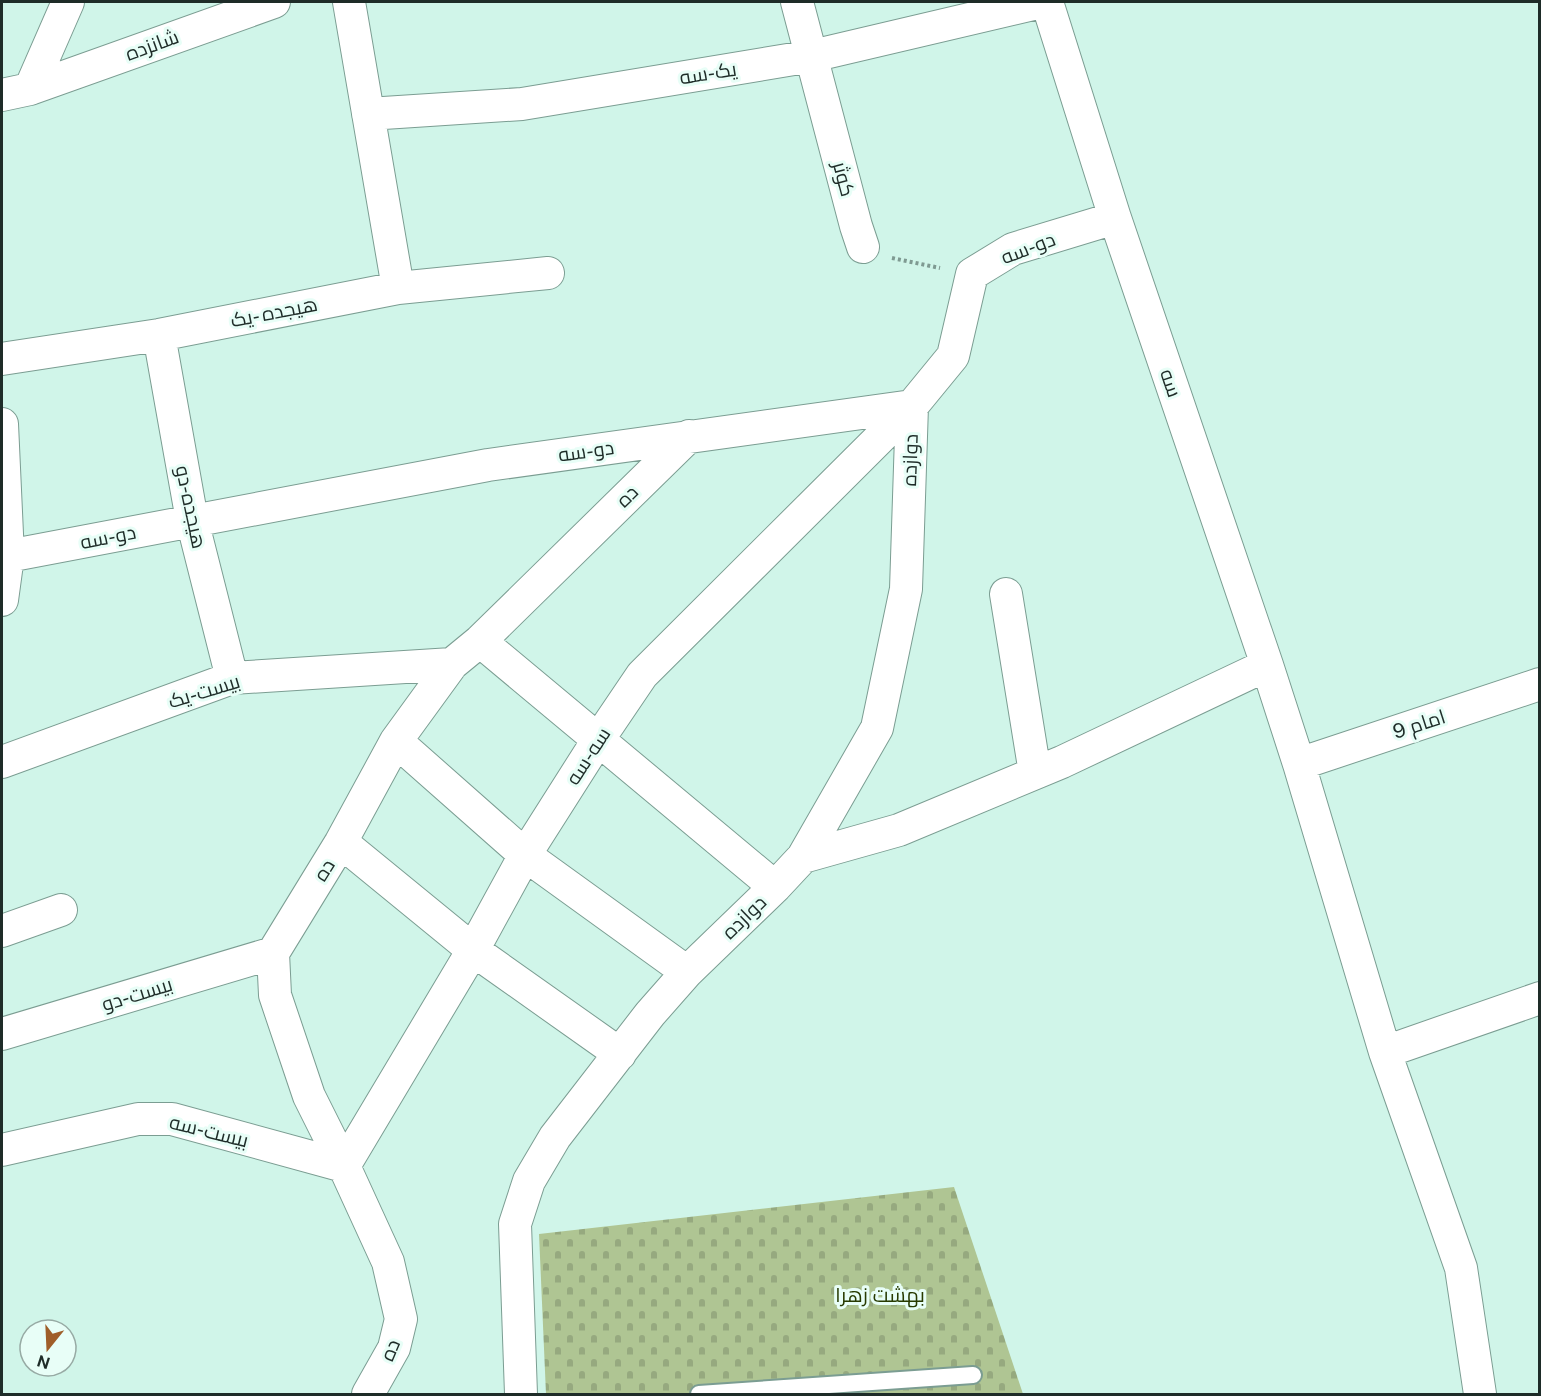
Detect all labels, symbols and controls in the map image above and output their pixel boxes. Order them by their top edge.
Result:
street label: شانزده [122,24,182,66]
street label: یک-سه [678,57,739,89]
street label: کوثر [828,158,860,199]
street label: دو-سه [997,227,1059,269]
street label: هیجده -یک [228,292,320,332]
street label: سه [1155,366,1187,400]
street label: دوازده [897,433,923,487]
street label: دو-سه [556,435,616,467]
street label: هیجده-دو [170,463,212,551]
street label: ده [611,480,643,512]
street label: دو-سه [78,520,138,554]
street label: بیست-یک [165,669,243,713]
street label: امام 9 [1390,704,1449,746]
street label: سه-سه [561,723,615,789]
street label: ده [308,855,340,885]
street label: دوازده [717,890,771,944]
street label: بیست-دو [99,972,175,1016]
street label: بیست-سه [167,1110,251,1152]
park label: بهشت زهرا [835,1283,925,1308]
north arrow [18,1318,78,1378]
street label: ده [375,1335,405,1365]
text: N [35,1351,52,1373]

